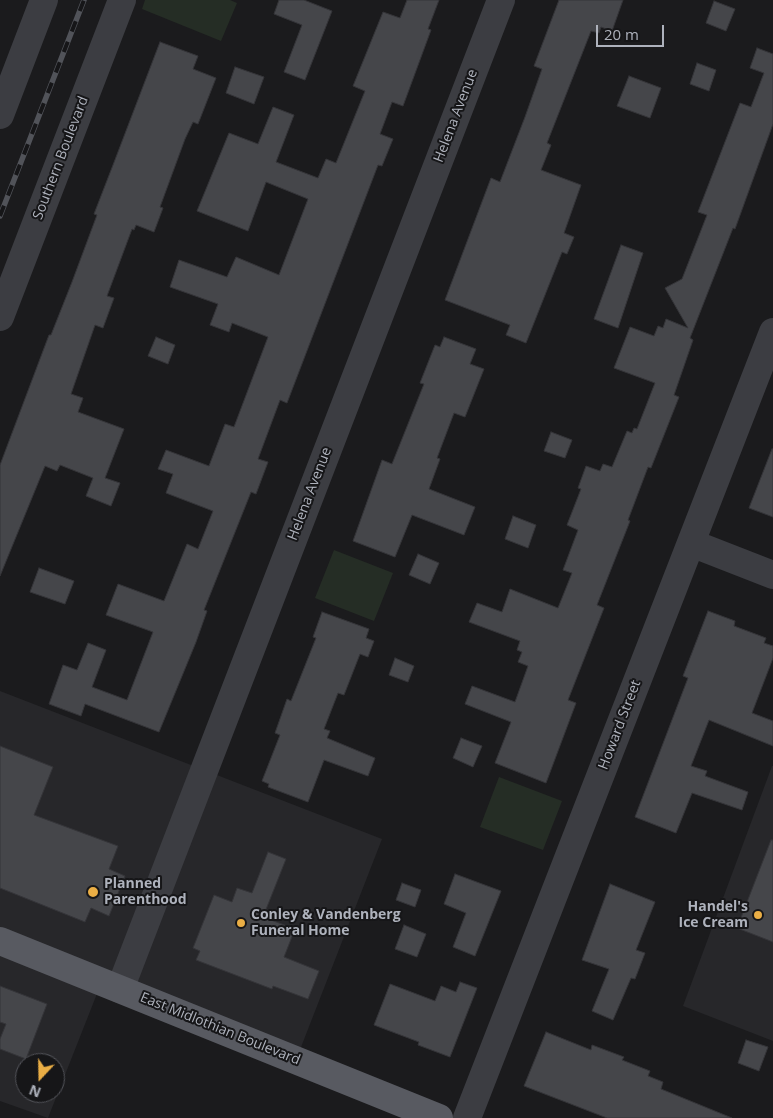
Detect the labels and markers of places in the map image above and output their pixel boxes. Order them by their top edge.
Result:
place label: Planned Parenthood [104,876,187,909]
marker: Planned Parenthood [86,885,100,899]
place label: Handel's Ice Cream [679,899,748,932]
place label: Conley & Vandenberg Funeral Home [251,907,401,940]
marker: Handel's Ice Cream [752,909,764,921]
marker: Conley & Vandenberg Funeral Home [235,917,247,929]

